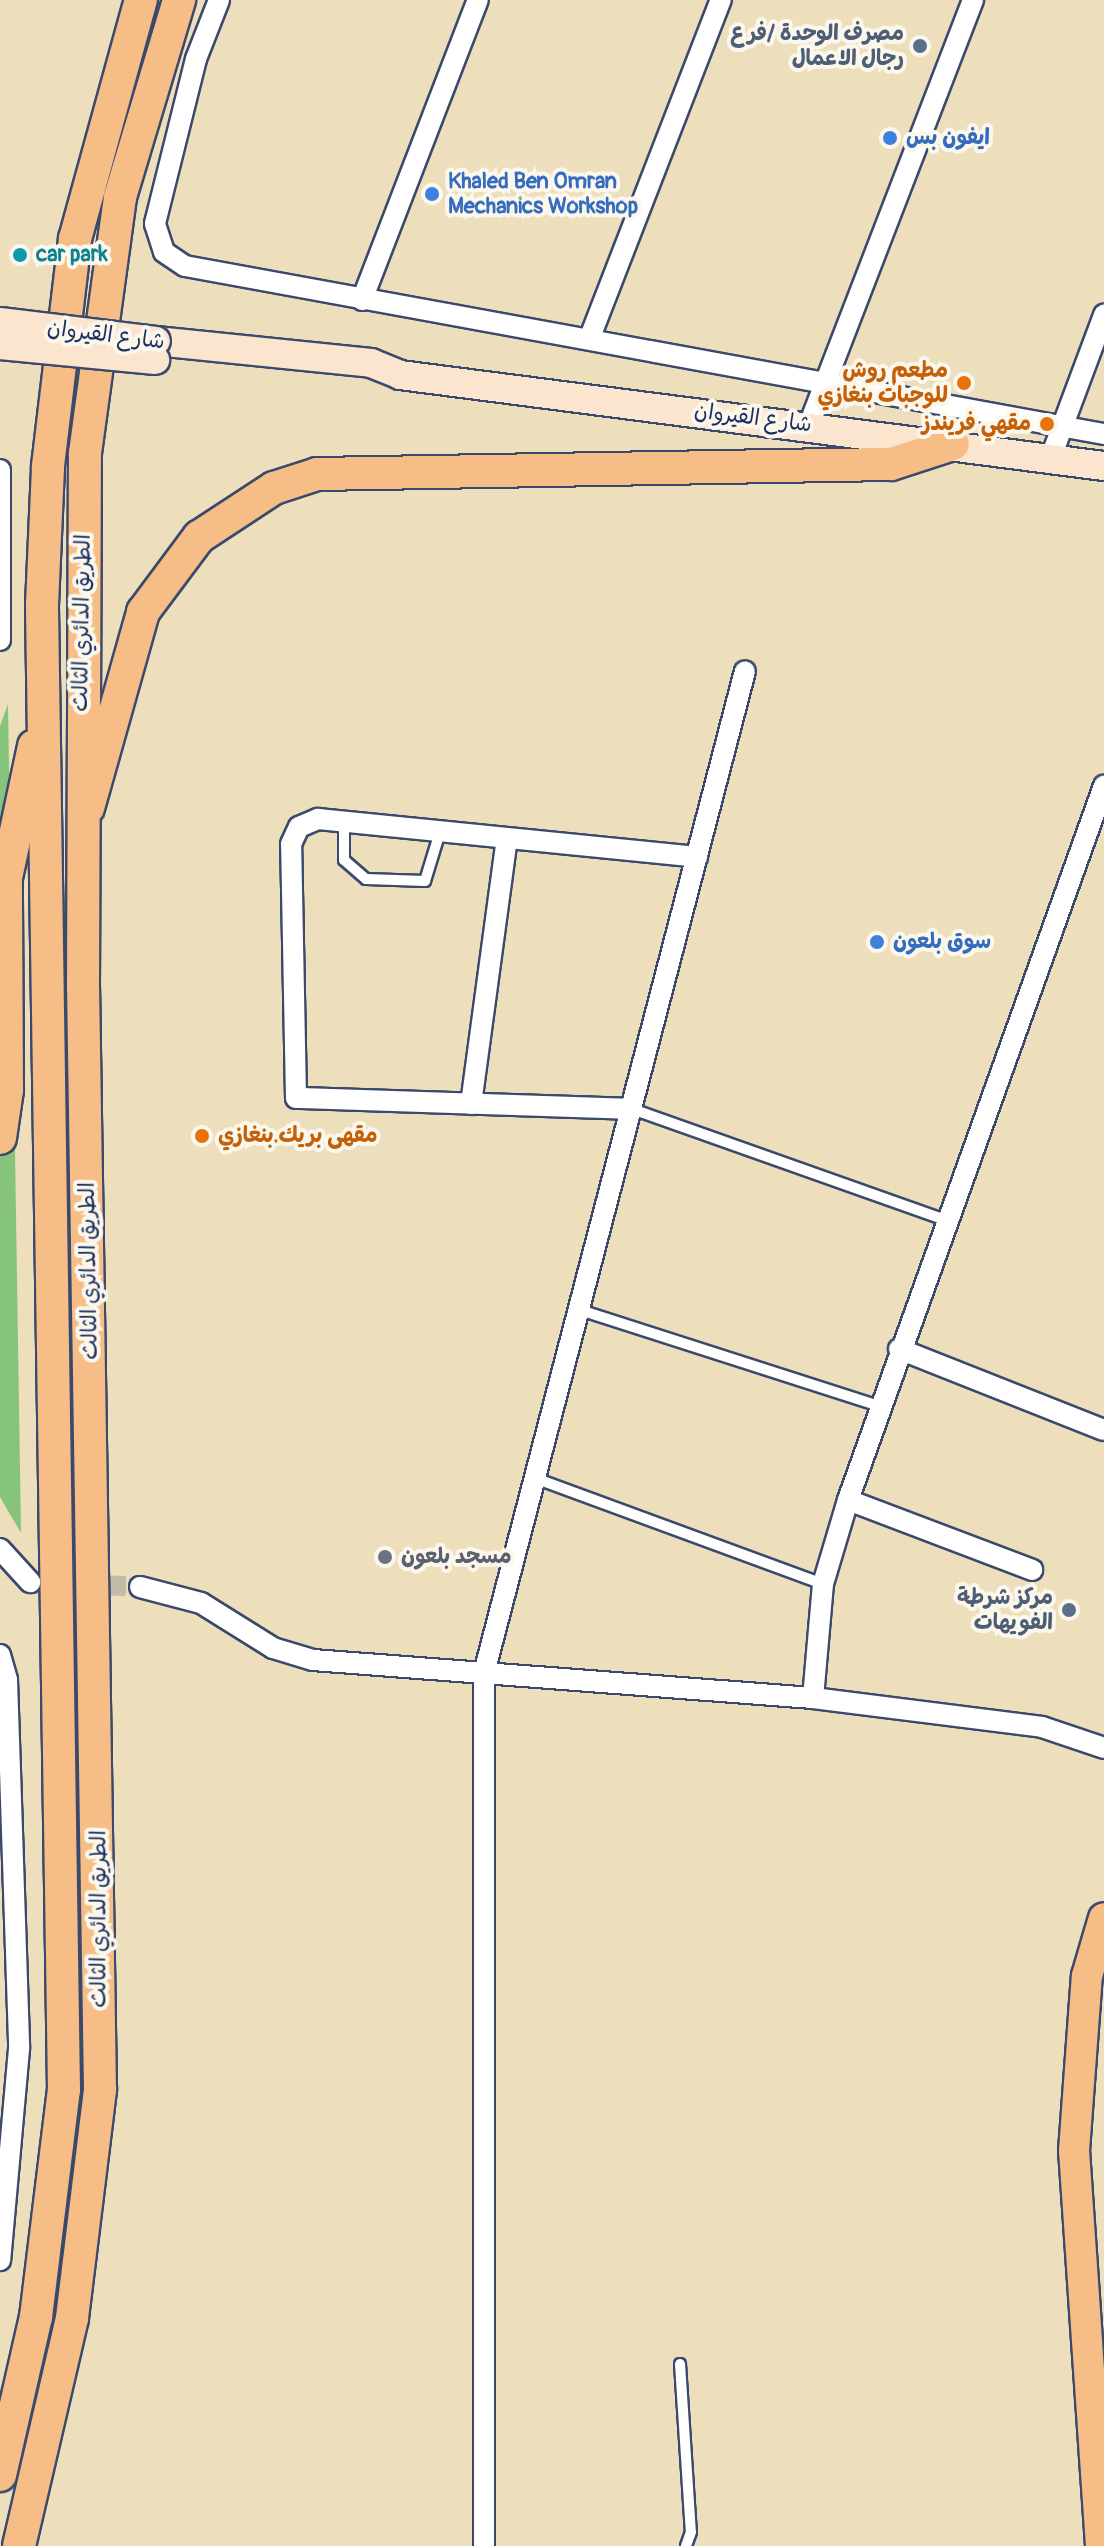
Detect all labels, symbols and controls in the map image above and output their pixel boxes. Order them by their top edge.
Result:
place label: مصرف الوحدة /فرع رجال الاعمال [730,20,904,72]
marker: مصرف الوحدة /فرع رجال الاعمال [911,37,929,55]
place label: ايفون بس [906,125,990,151]
marker: ايفون بس [881,129,899,147]
place label: Khaled Ben Omran Mechanics Workshop [448,168,638,220]
marker: Khaled Ben Omran Mechanics Workshop [423,185,441,203]
place label: car park [36,242,108,268]
marker: car park [11,246,29,264]
street label: شارع القيروان [46,315,166,355]
place label: مطعم روش للوجبات بنغازي [818,357,948,408]
marker: مطعم روش للوجبات بنغازي [955,374,973,392]
street label: شارع القيروان [693,398,813,438]
place label: مقهي فريندز [922,411,1031,437]
marker: مقهي فريندز [1038,415,1056,433]
street label: الطريق الدائري الثالث [67,534,97,712]
place label: سوق بلعون [893,929,991,955]
marker: سوق بلعون [868,933,886,951]
place label: مقهى بريك.بنغازي [218,1123,378,1149]
marker: مقهى بريك.بنغازي [193,1127,211,1145]
street label: الطريق الدائري الثالث [74,1182,104,1360]
place label: مسجد بلعون [401,1544,511,1570]
marker: مسجد بلعون [376,1548,394,1566]
place label: مركز شرطة الفويهات [957,1584,1053,1636]
marker: مركز شرطة الفويهات [1060,1601,1078,1619]
street label: الطريق الدائري الثالث [86,1830,112,2008]

